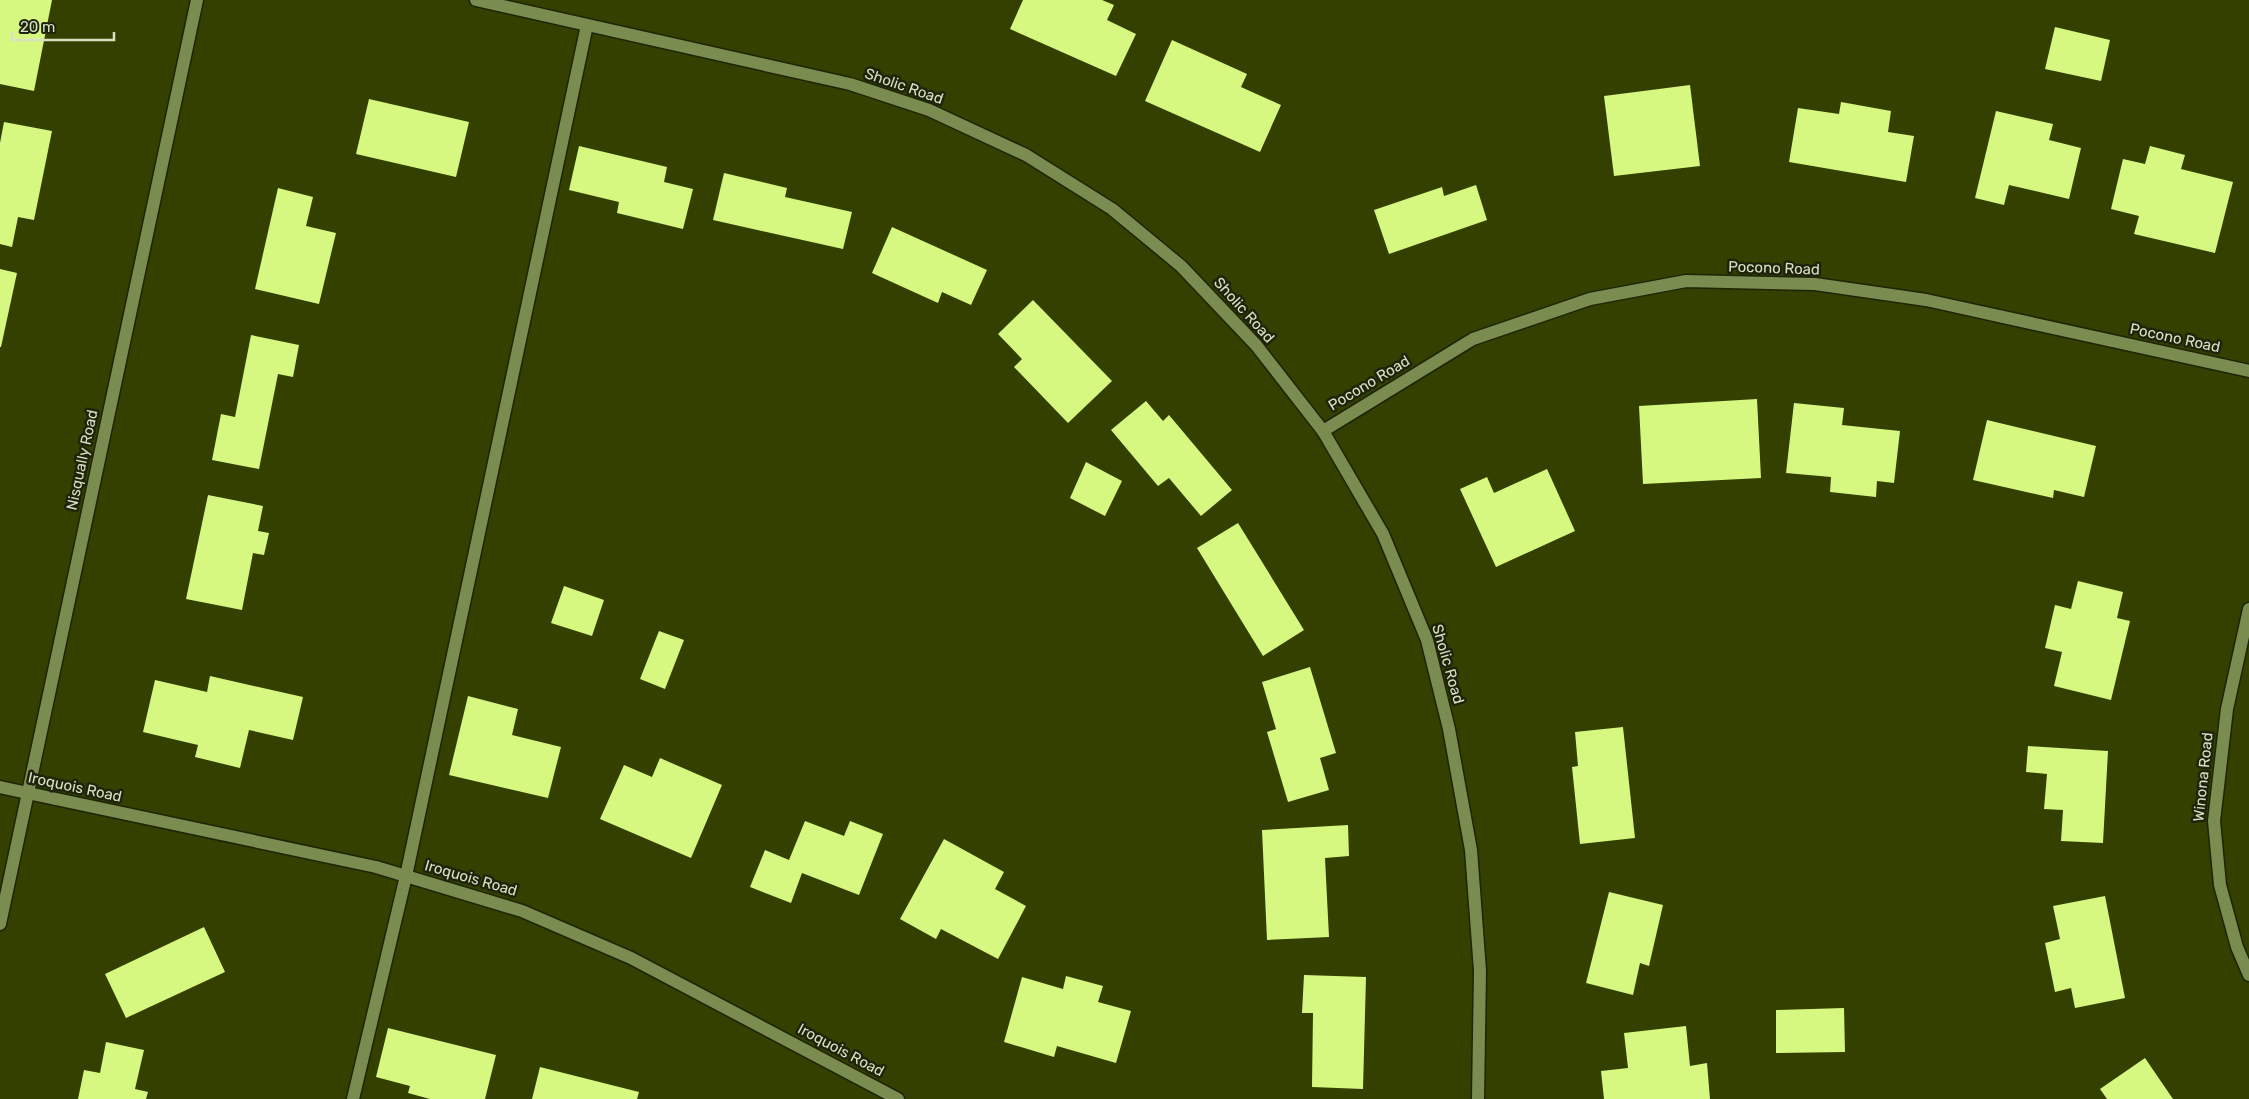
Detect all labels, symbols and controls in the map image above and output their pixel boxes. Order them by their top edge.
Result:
scale bar [12,10,115,42]
text: 20 m [20,18,55,36]
street label: Sholic Road [862,64,946,108]
street label: Pocono Road [1728,257,1820,279]
street label: Sholic Road [1210,274,1278,346]
street label: Pocono Road [2128,320,2222,356]
street label: Pocono Road [1325,352,1413,414]
street label: Nisqually Road [63,408,101,512]
street label: Sholic Road [1428,622,1468,706]
street label: Winona Road [2189,731,2217,823]
street label: Iroquois Road [26,768,124,806]
street label: Iroquois Road [423,856,519,900]
street label: Iroquois Road [795,1020,887,1080]

